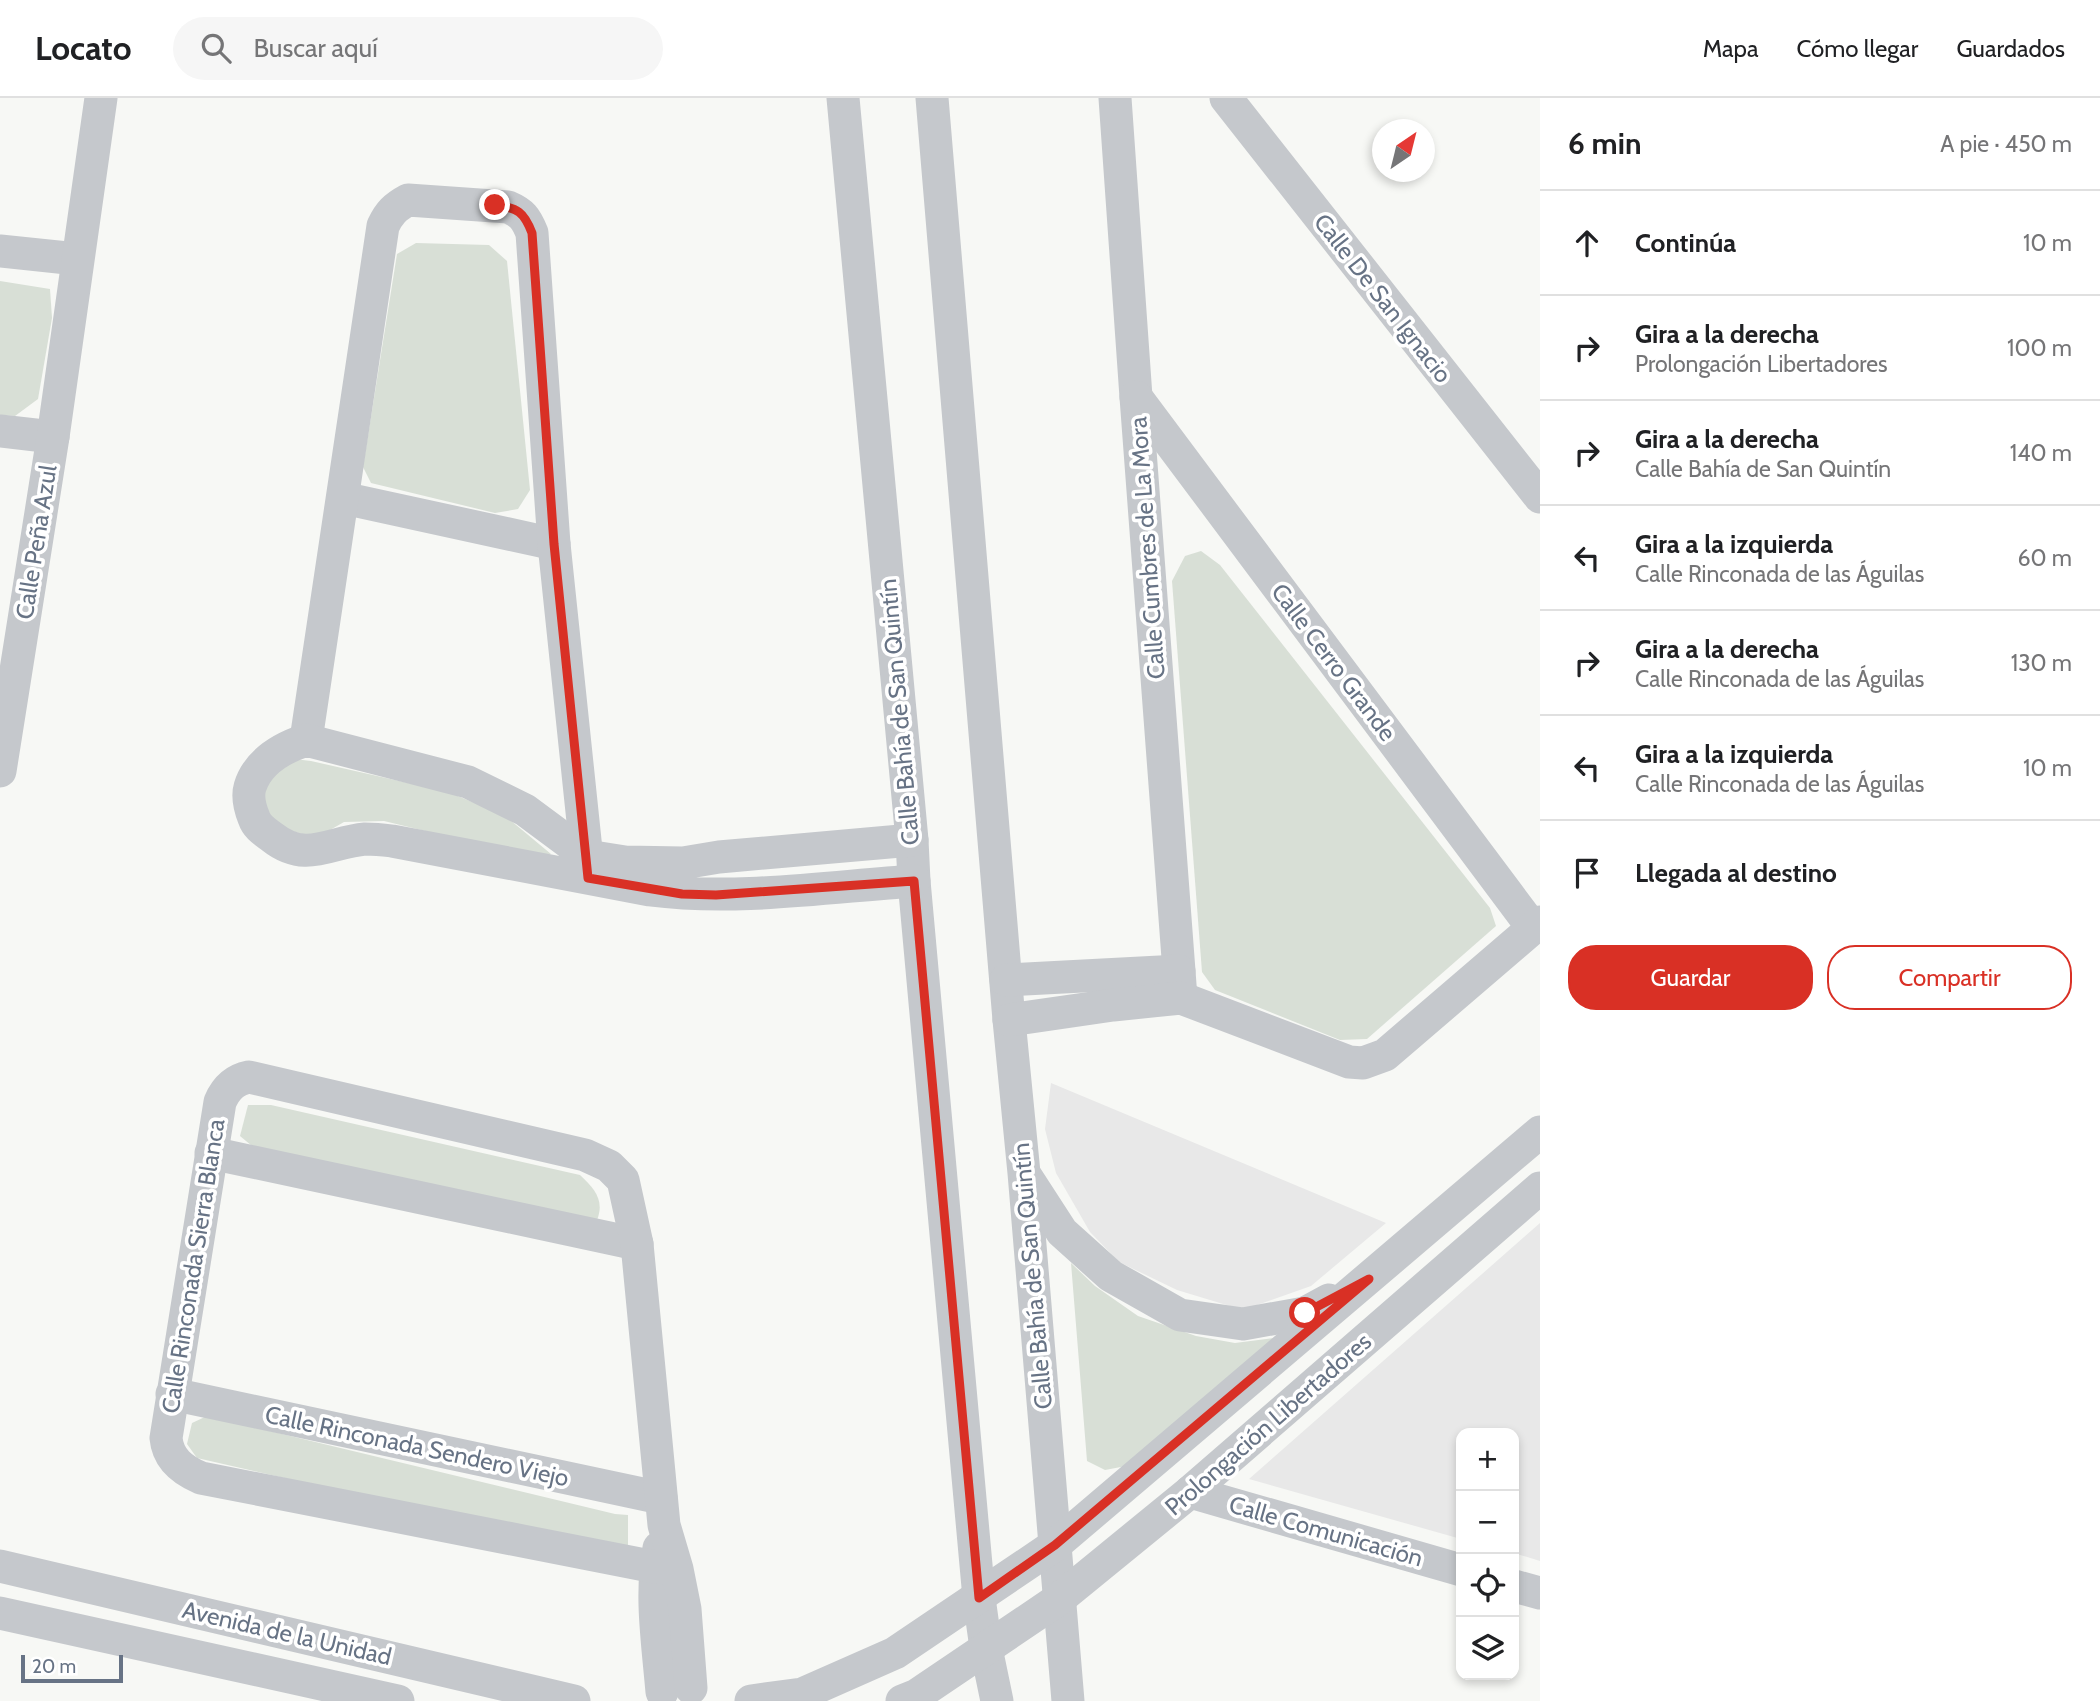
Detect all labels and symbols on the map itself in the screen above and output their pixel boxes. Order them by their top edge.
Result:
north arrow [1372,119,1435,182]
route end [479,189,510,220]
street label: Calle De San Ignacio [1308,208,1458,388]
street label: Calle Cumbres de La Mora [1123,415,1171,680]
street label: Calle Peña Azul [10,463,63,621]
street label: Calle Bahía de San Quintín [873,578,925,846]
street label: Calle Cerro Grande [1265,578,1403,746]
street label: Calle Rinconada Sierra Blanca [155,1116,231,1415]
street label: Calle Bahía de San Quintín [1006,1142,1058,1410]
route start [1289,1297,1320,1328]
street label: Prolongación Libertadores [1159,1327,1377,1521]
street label: Calle Rinconada Sendero Viejo [263,1400,571,1492]
street label: Calle Comunicación [1226,1489,1426,1573]
street label: Avenida de la Unidad [180,1595,394,1671]
scale bar [21,1652,122,1684]

